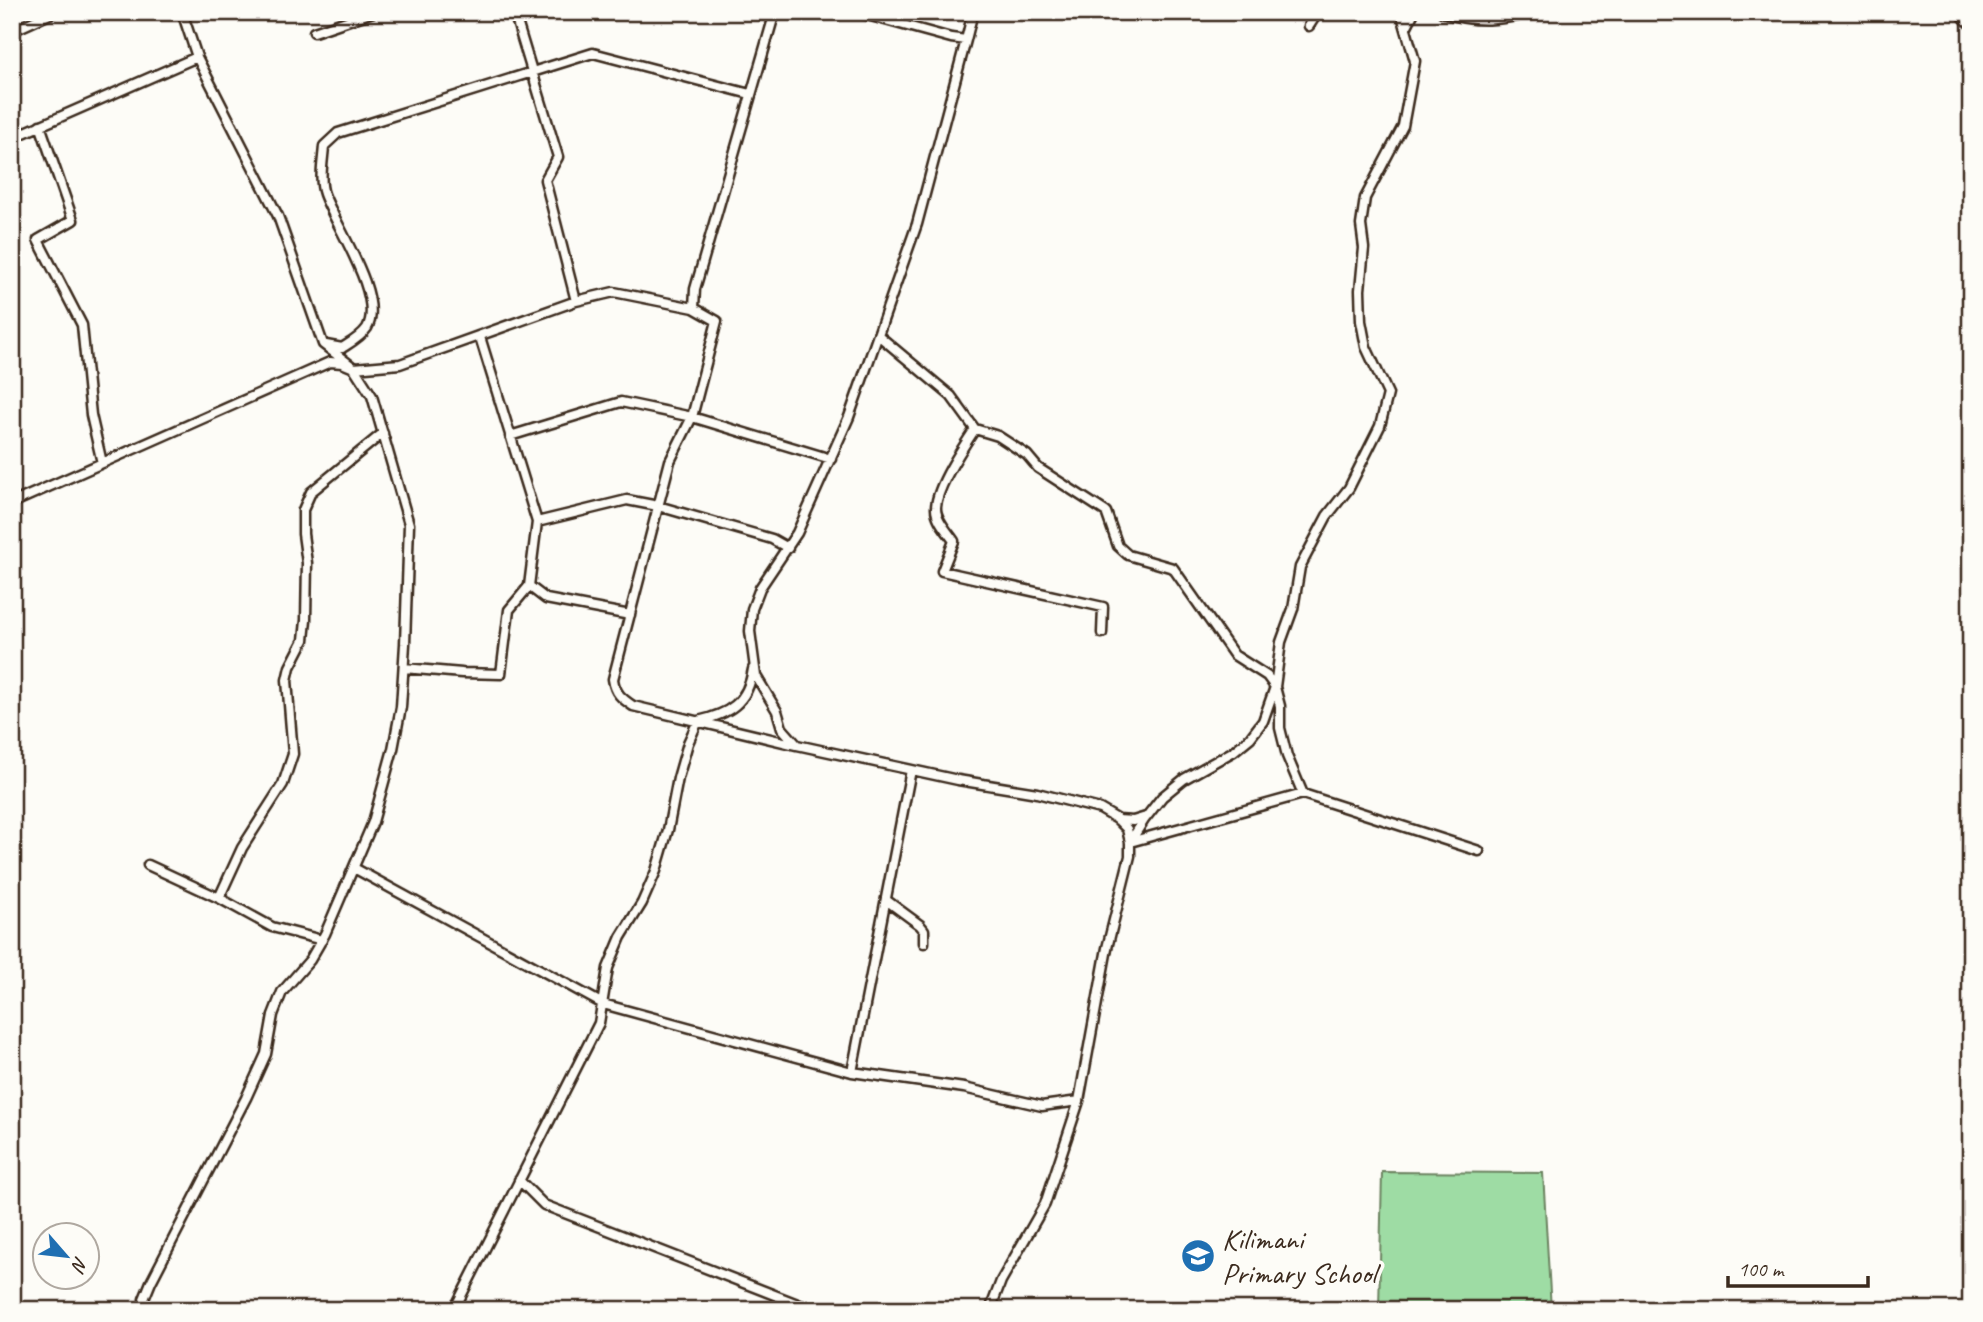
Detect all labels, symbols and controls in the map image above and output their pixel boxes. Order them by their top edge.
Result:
north arrow [32,1220,102,1290]
place label: Kilimani Primary School [1222,1220,1381,1292]
school or university icon: Kilimani Primary School [1179,1237,1217,1275]
scale bar [1728,1245,1868,1289]
text: N [65,1253,93,1277]
text: 100 m [1738,1256,1785,1282]

